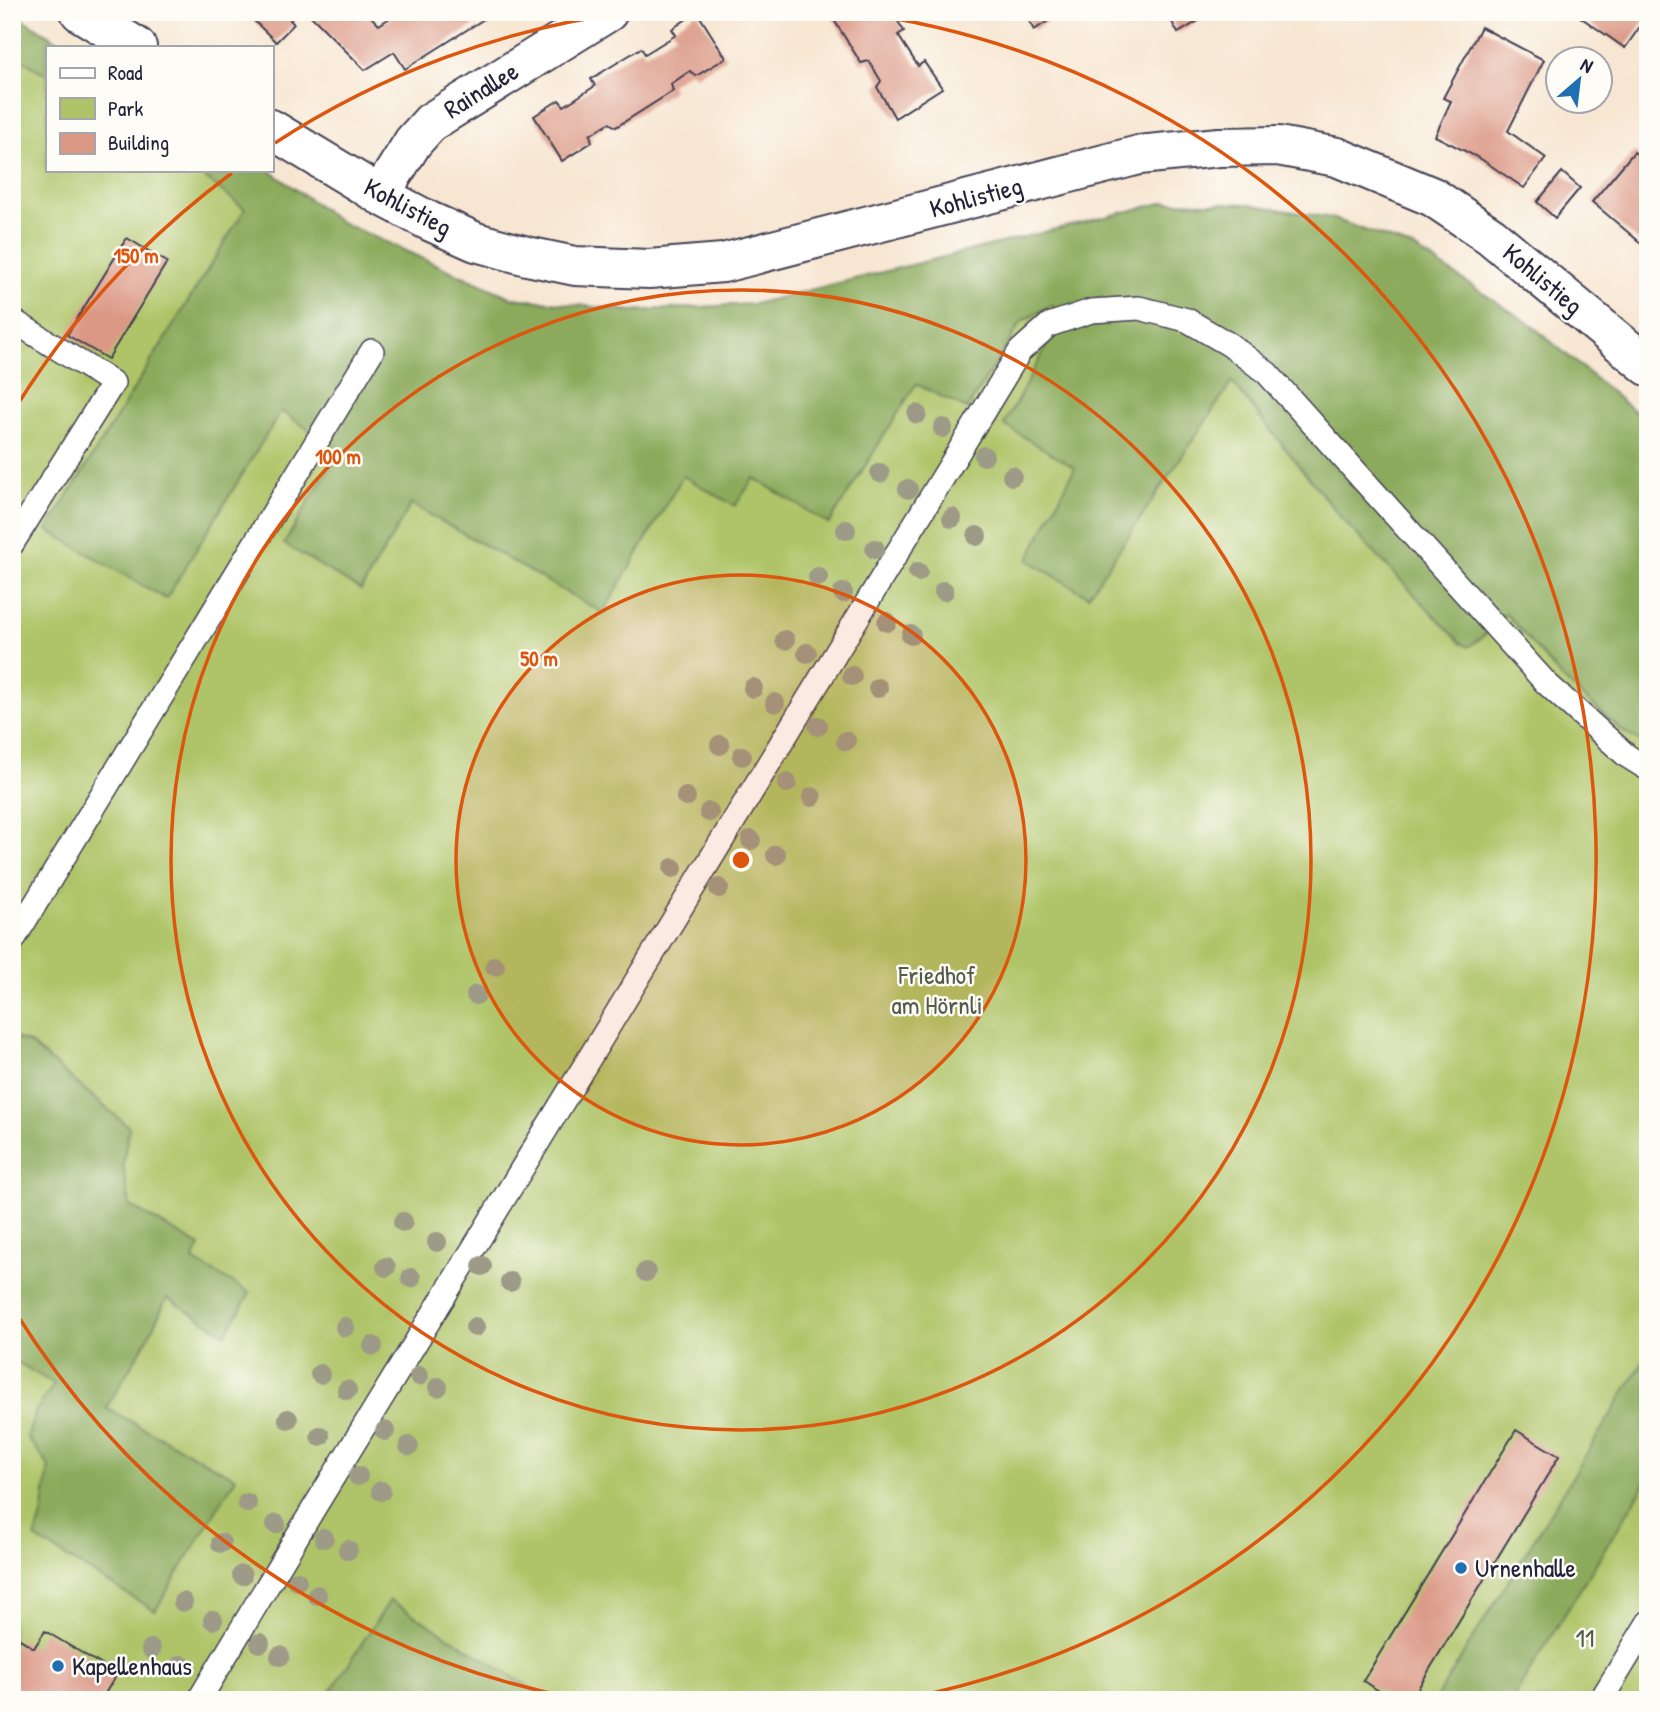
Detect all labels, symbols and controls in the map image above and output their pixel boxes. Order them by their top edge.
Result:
legend [46,46,273,172]
north arrow [1544,46,1614,116]
text: N [1576,51,1598,79]
street label: Rainallee [437,53,525,126]
text: Road [108,58,142,87]
text: Park [108,94,143,123]
text: Building [108,128,169,157]
street label: Kohlistieg [926,167,1026,226]
street label: Kohlistieg [358,169,458,244]
street label: Kohlistieg [1496,235,1591,322]
text: 150 m [113,241,159,270]
text: 100 m [315,442,361,471]
text: 50 m [520,644,558,673]
centre of rings [729,848,753,872]
park label: Friedhof am Hörnli [891,957,983,1022]
place label: Urnenhalle [1475,1550,1576,1585]
marker: Urnenhalle [1453,1560,1469,1576]
park label: 11 [1576,1620,1594,1655]
place label: Kapellenhaus [72,1648,192,1683]
marker: Kapellenhaus [50,1658,66,1674]

